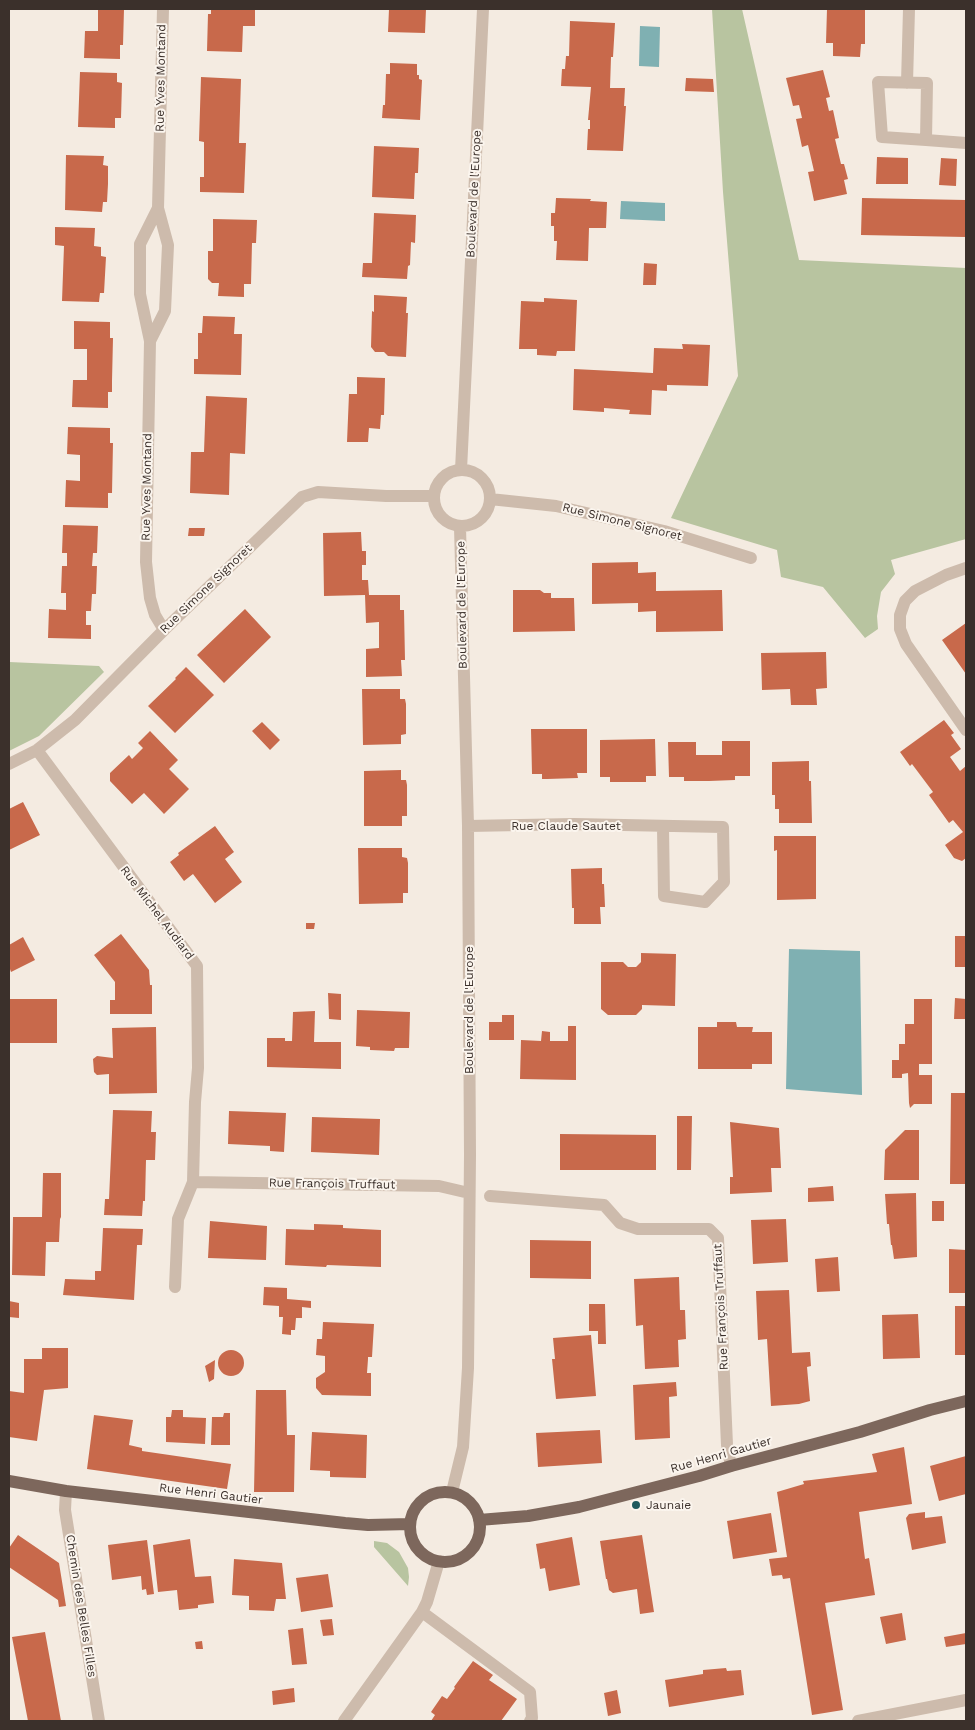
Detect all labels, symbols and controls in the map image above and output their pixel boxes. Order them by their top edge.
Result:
street label: Rue Yves Montand [153,24,169,132]
street label: Boulevard de l'Europe [463,130,485,258]
street label: Rue Yves Montand [139,433,155,541]
street label: Rue Simone Signoret [561,500,683,544]
street label: Rue Simone Signoret [157,541,255,637]
street label: Boulevard de l'Europe [454,541,470,669]
street label: Rue Claude Sautet [511,819,621,833]
street label: Rue Michel Audiard [117,863,197,963]
street label: Boulevard de l'Europe [462,946,476,1074]
street label: Rue François Truffaut [269,1176,395,1192]
street label: Rue François Truffaut [710,1243,732,1371]
street label: Rue Henri Gautier [669,1434,773,1476]
street label: Rue Henri Gautier [158,1480,264,1508]
place label: Jaunaie [646,1498,691,1512]
marker: Jaunaie [630,1499,642,1511]
street label: Chemin des Belles Filles [63,1534,99,1678]

